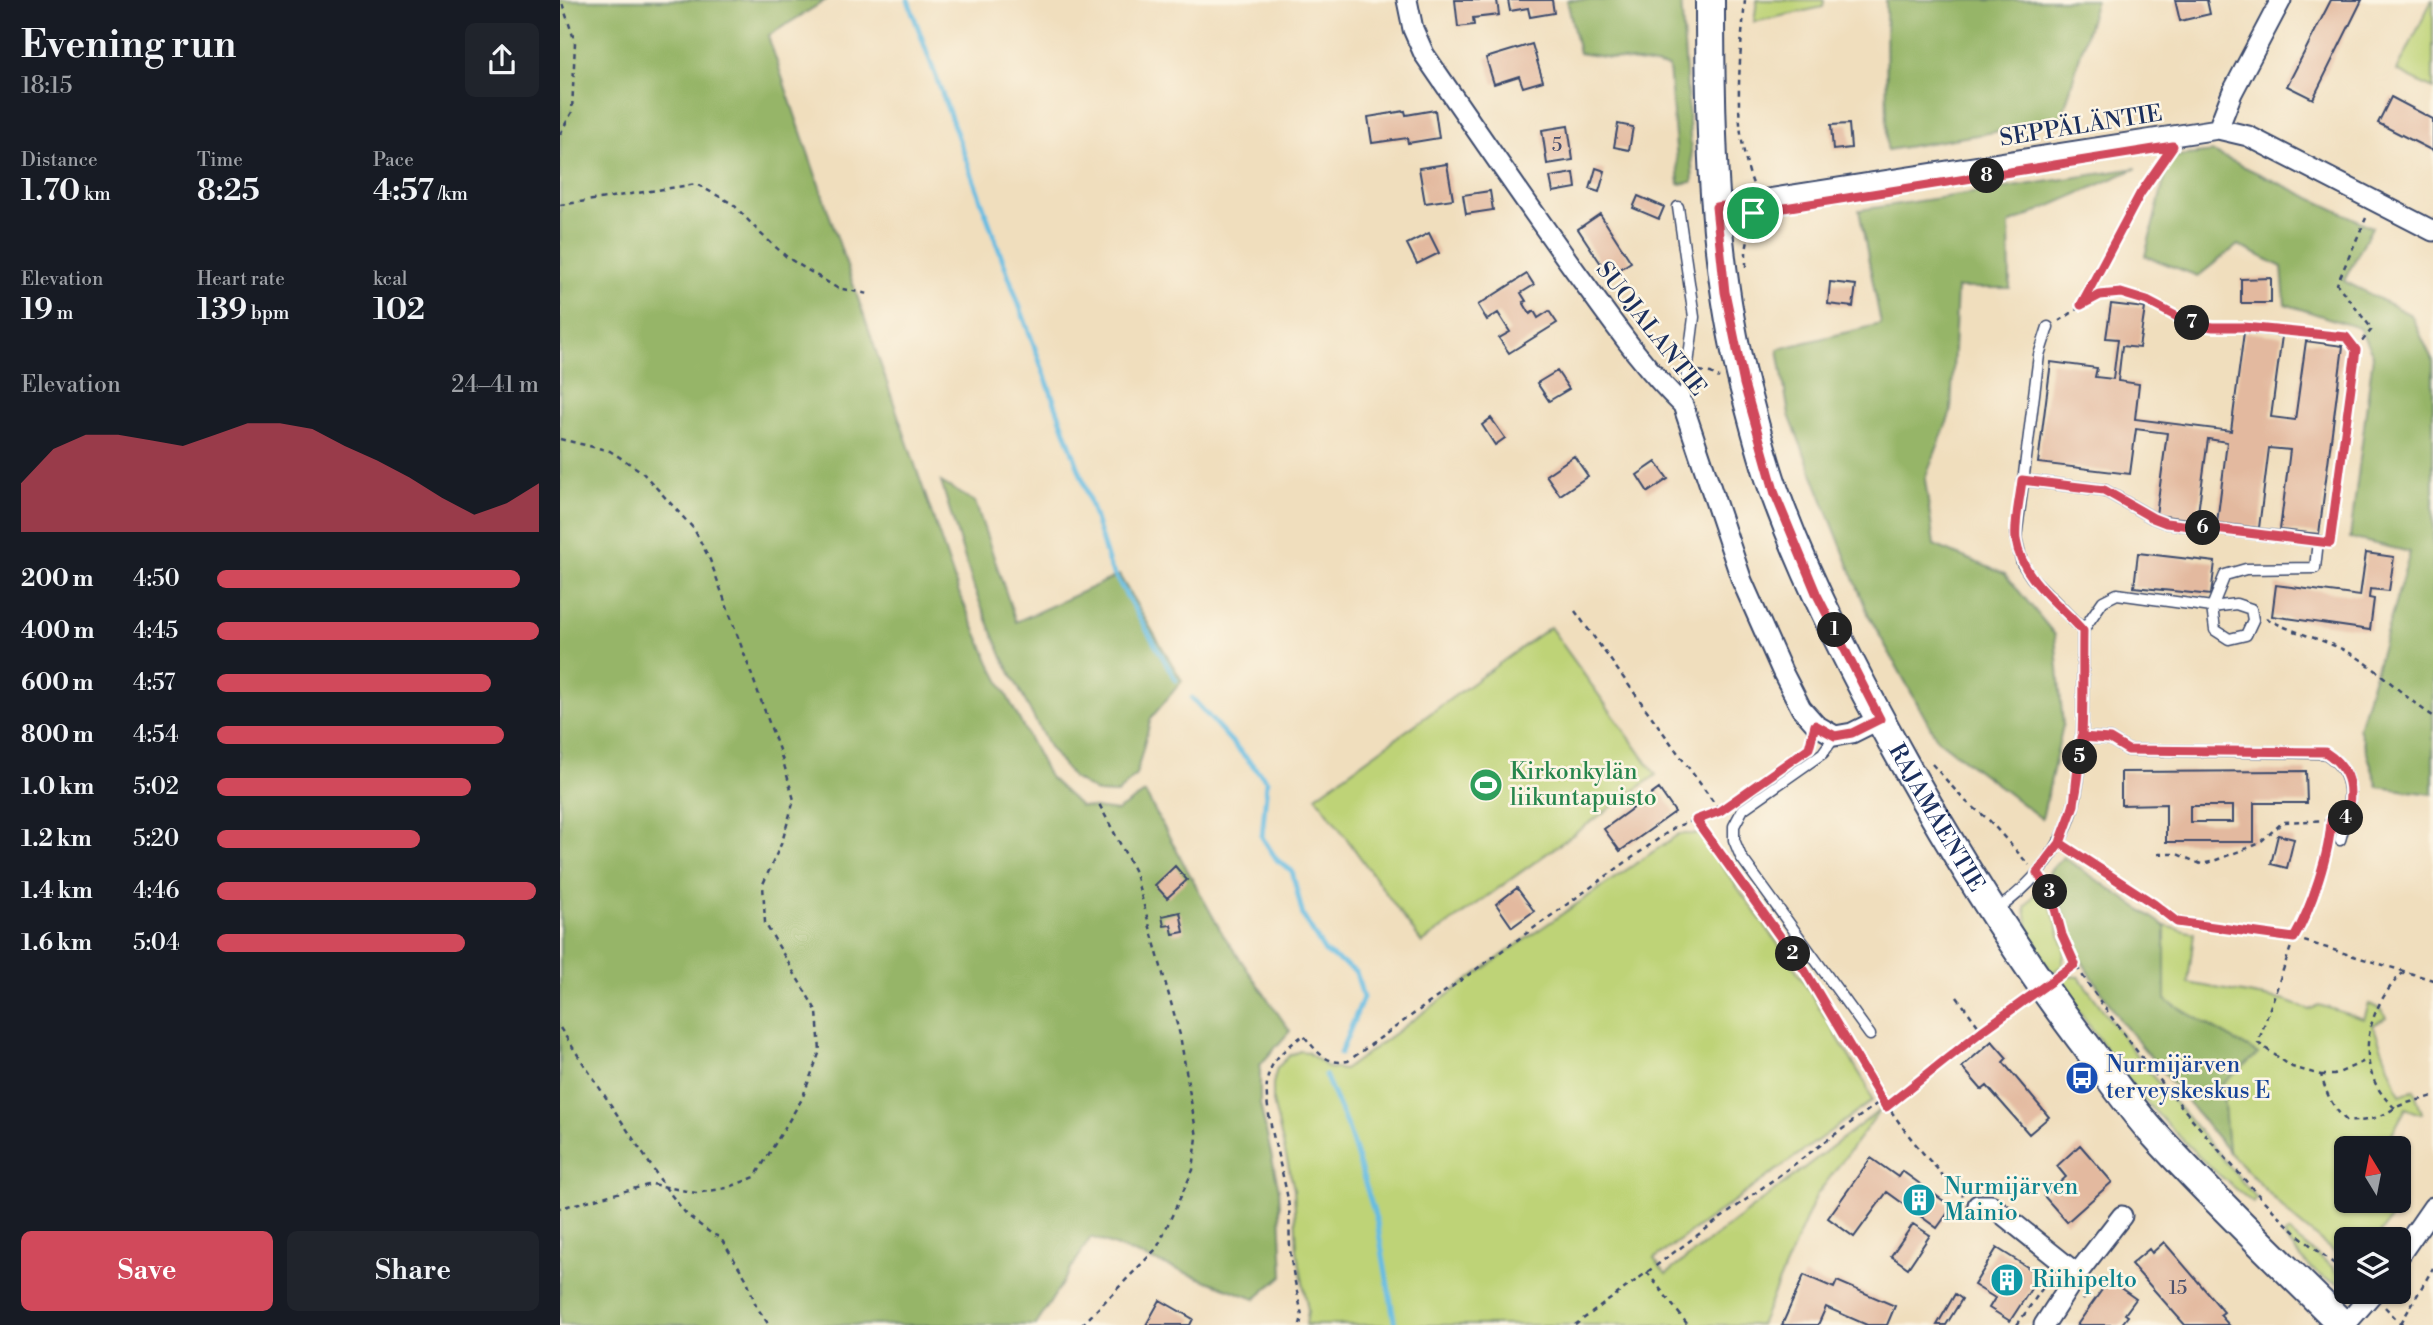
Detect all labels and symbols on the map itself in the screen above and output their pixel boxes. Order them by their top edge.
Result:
street label: SEPPÄLÄNTIE [1998,97,2164,153]
house number: 5 [1552,133,1562,157]
pin: 8 [1970,158,2004,194]
pin [1723,183,1783,243]
street label: SUOJALANTIE [1590,256,1712,402]
pin: 7 [2174,306,2210,340]
pin: 6 [2186,510,2220,546]
pin: 1 [1818,612,1852,648]
street label: RAJAMÄENTIE [1882,739,1991,897]
pin: 5 [2062,740,2098,774]
place label: Kirkonkylän liikuntapuisto [1510,758,1657,812]
sports icon: Kirkonkylän liikuntapuisto [1467,766,1505,804]
pin: 4 [2328,800,2363,836]
pin: 3 [2032,874,2068,910]
pin: 2 [1776,936,1810,972]
place label: Nurmijärven terveyskeskus E [2106,1051,2270,1105]
bus stop icon: Nurmijärven terveyskeskus E [2063,1059,2101,1097]
north arrow [2334,1136,2412,1213]
place label: Nurmijärven Mainio [1944,1173,2078,1227]
building icon: Nurmijärven Mainio [1900,1181,1938,1219]
building icon: Riihipelto [1988,1261,2026,1299]
place label: Riihipelto [2032,1266,2137,1294]
house number: 15 [2169,1276,2187,1300]

